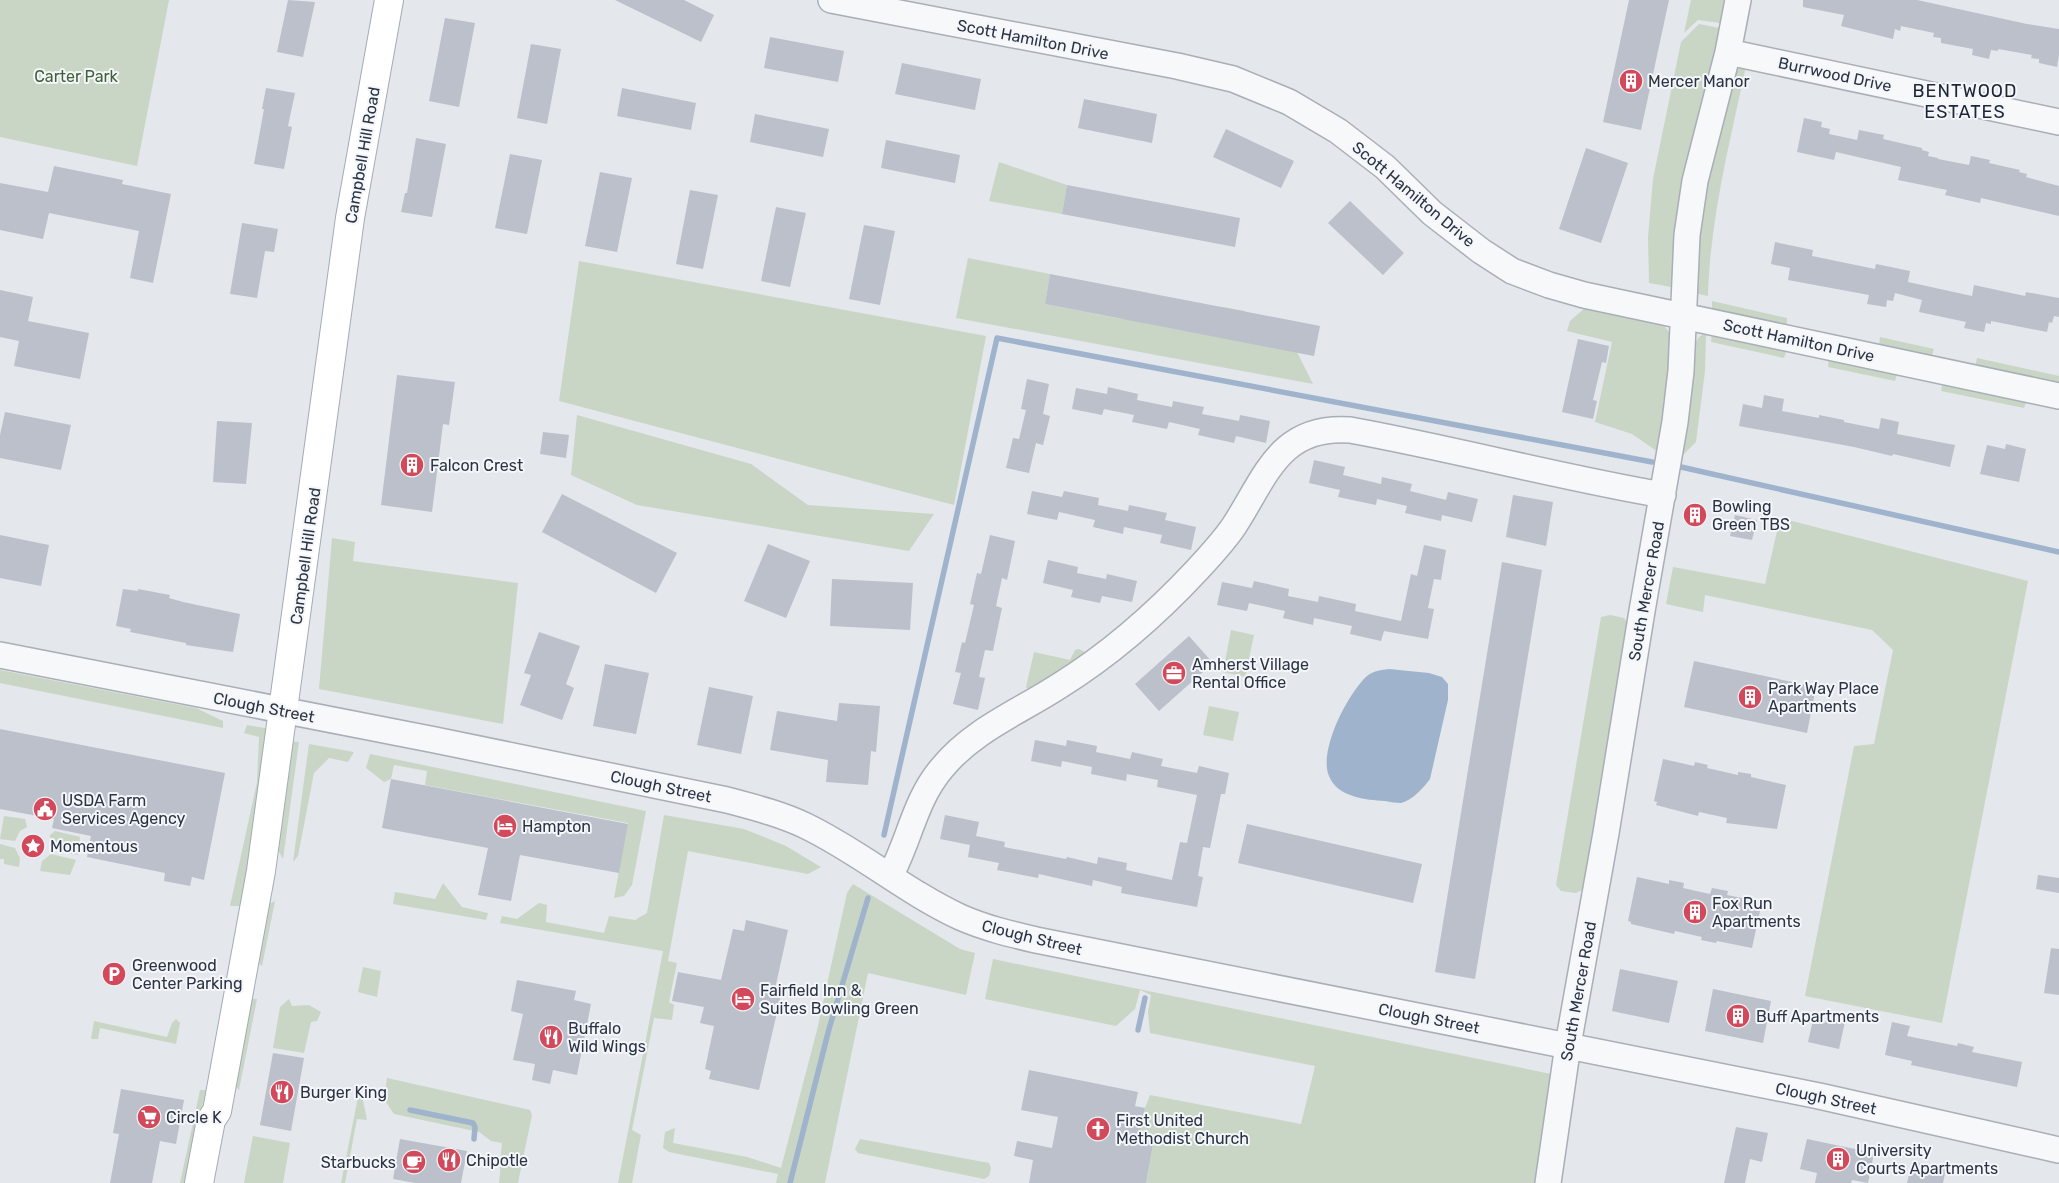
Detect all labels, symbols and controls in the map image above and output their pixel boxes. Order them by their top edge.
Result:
street label: Scott Hamilton Drive [955,15,1110,64]
street label: Burrwood Drive [1776,53,1893,96]
park label: Carter Park [34,67,119,86]
building icon: Mercer Manor [1618,68,1644,94]
place label: Mercer Manor [1648,72,1750,91]
district label: BENTWOOD ESTATES [1913,80,2017,123]
street label: Campbell Hill Road [341,85,384,225]
street label: Scott Hamilton Drive [1349,138,1479,251]
street label: Scott Hamilton Drive [1722,315,1876,366]
building icon: Falcon Crest [399,452,425,478]
place label: Falcon Crest [430,456,523,475]
street label: Campbell Hill Road [286,486,325,626]
place label: Bowling Green TBS [1712,497,1790,534]
building icon: Bowling Green TBS [1682,502,1708,528]
street label: South Mercer Road [1625,520,1668,662]
place label: Amherst Village Rental Office [1192,655,1309,692]
office icon: Amherst Village Rental Office [1161,660,1187,686]
place label: Park Way Place Apartments [1768,679,1879,716]
building icon: Park Way Place Apartments [1737,684,1763,710]
street label: Clough Street [212,688,316,727]
street label: Clough Street [609,767,713,806]
place label: USDA Farm Services Agency [62,791,186,828]
public building icon: USDA Farm Services Agency [32,796,58,822]
hotel icon: Hampton [492,813,518,839]
place label: Hampton [522,817,591,836]
place icon: Momentous [20,833,46,859]
place label: Momentous [50,837,138,856]
place label: Fox Run Apartments [1712,894,1801,931]
building icon: Fox Run Apartments [1682,899,1708,925]
street label: Clough Street [980,916,1084,959]
street label: South Mercer Road [1557,920,1600,1062]
place label: Greenwood Center Parking [132,956,242,993]
parking icon: Greenwood Center Parking [101,961,127,987]
place label: Fairfield Inn & Suites Bowling Green [760,981,919,1018]
hotel icon: Fairfield Inn & Suites Bowling Green [730,986,756,1012]
street label: Clough Street [1377,999,1481,1038]
building icon: Buff Apartments [1725,1003,1751,1029]
place label: Buff Apartments [1756,1007,1879,1026]
place label: Buffalo Wild Wings [568,1019,646,1056]
restaurant icon: Buffalo Wild Wings [538,1024,564,1050]
restaurant icon: Burger King [269,1079,295,1105]
street label: Clough Street [1774,1079,1878,1118]
place label: Burger King [300,1083,387,1102]
supermarket icon: Circle K [136,1104,162,1130]
place label: Circle K [166,1108,222,1127]
place label: First United Methodist Church [1116,1111,1249,1148]
church icon: First United Methodist Church [1085,1116,1111,1142]
place label: University Courts Apartments [1856,1141,1998,1178]
building icon: University Courts Apartments [1825,1146,1851,1172]
restaurant icon: Chipotle [436,1147,462,1173]
cafe icon: Starbucks [401,1149,427,1175]
place label: Chipotle [466,1151,528,1170]
place label: Starbucks [321,1153,396,1172]

